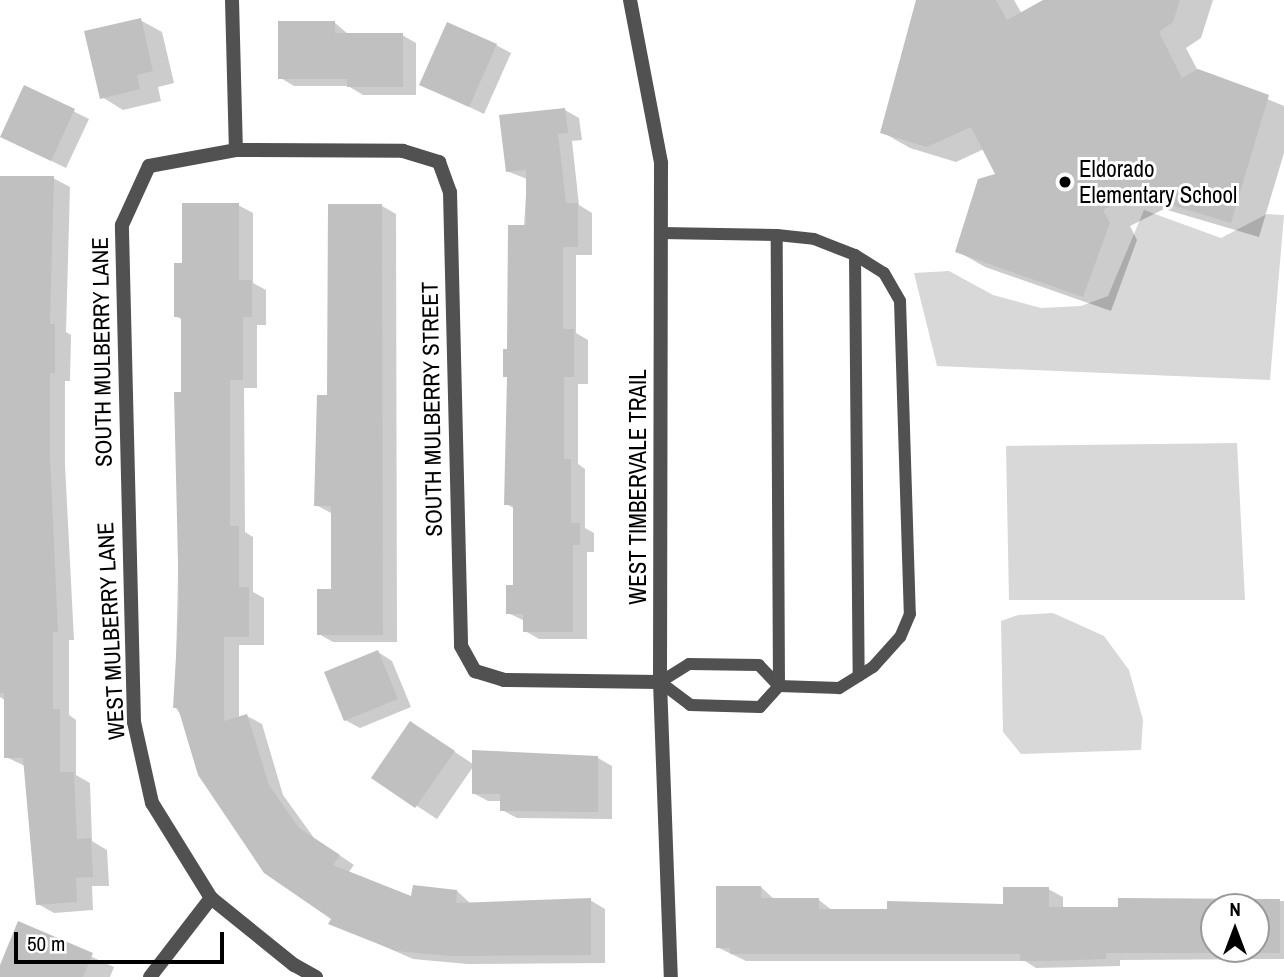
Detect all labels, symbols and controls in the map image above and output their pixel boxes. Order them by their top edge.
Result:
place label: Eldorado Elementary School [1079,155,1237,209]
marker: Eldorado Elementary School [1057,174,1073,190]
street label: SOUTH MULBERRY LANE [86,237,118,467]
street label: SOUTH MULBERRY STREET [416,281,448,537]
street label: WEST TIMBERVALE TRAIL [624,369,652,605]
street label: WEST MULBERRY LANE [91,521,131,741]
north arrow [1200,893,1270,963]
text: N [1229,896,1241,922]
scale bar [18,918,228,962]
text: 50 m [27,929,65,958]

